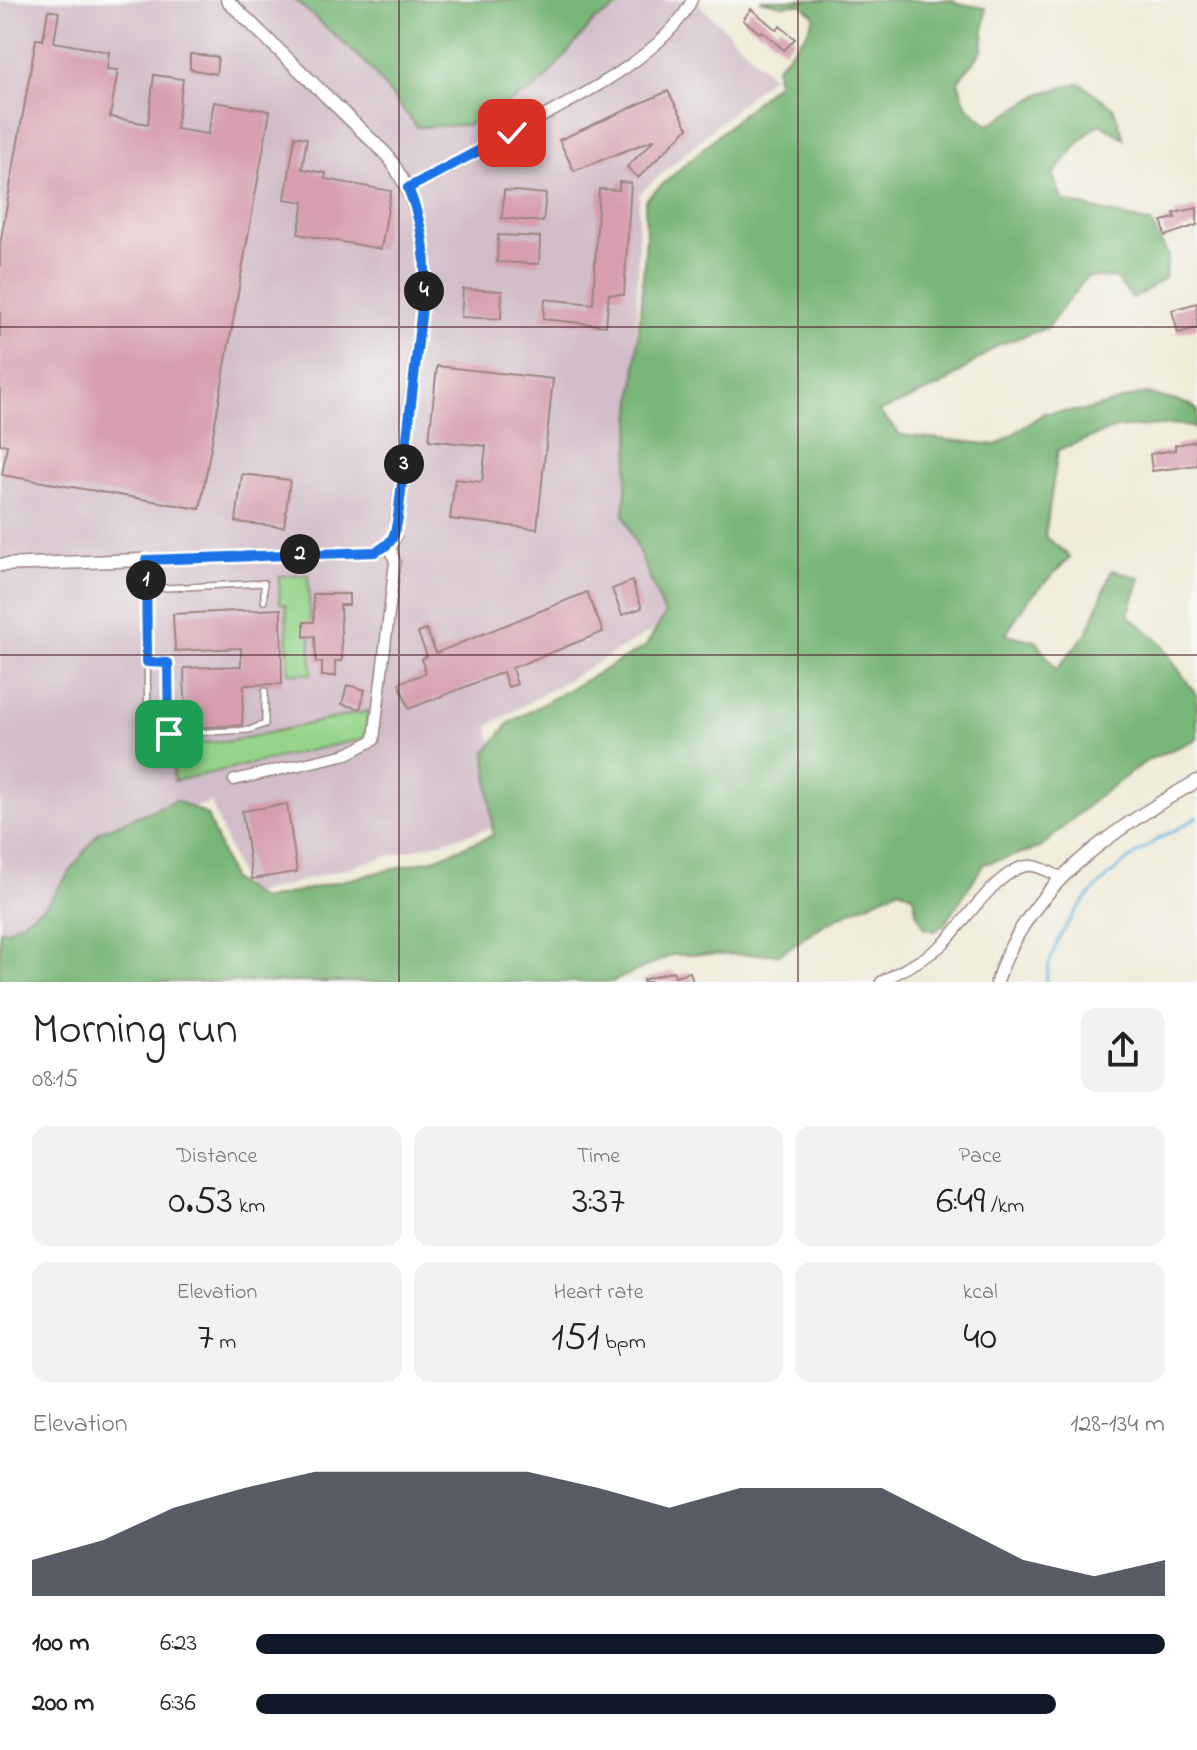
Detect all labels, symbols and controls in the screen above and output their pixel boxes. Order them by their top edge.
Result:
pin [478,99,546,167]
icon: check [490,111,534,155]
pin: 4 [404,271,444,311]
text: 4 [419,275,429,307]
pin: 3 [384,444,424,484]
text: 3 [399,448,409,480]
pin: 2 [280,534,320,574]
text: 2 [295,538,305,570]
pin: 1 [126,560,166,600]
text: 1 [143,564,150,596]
pin [135,700,203,768]
icon: arrive [147,712,191,756]
text: Morning run [32,999,238,1063]
button: share [1081,1008,1165,1092]
text: 08:15 [32,1061,78,1099]
text: Distance [176,1141,257,1173]
text: Time [577,1141,620,1173]
text: Pace [959,1141,1002,1173]
text: 0.53 [168,1173,233,1232]
text: 3:37 [572,1173,625,1232]
text: 6:49 [936,1173,985,1232]
text: km [233,1191,265,1223]
text: /km [985,1191,1024,1223]
text: Elevation [176,1277,257,1309]
text: Heart rate [553,1277,644,1309]
text: kcal [963,1277,998,1309]
text: 7 [197,1309,214,1368]
text: 151 [551,1309,600,1368]
text: 40 [963,1309,997,1368]
text: m [214,1327,236,1359]
text: bpm [600,1327,646,1359]
text: Elevation [32,1406,128,1444]
text: 128–134 m [1070,1406,1165,1444]
text: 100 m [32,1625,89,1663]
text: 6:23 [160,1625,197,1663]
text: 200 m [32,1685,94,1723]
text: 6:36 [160,1685,196,1723]

